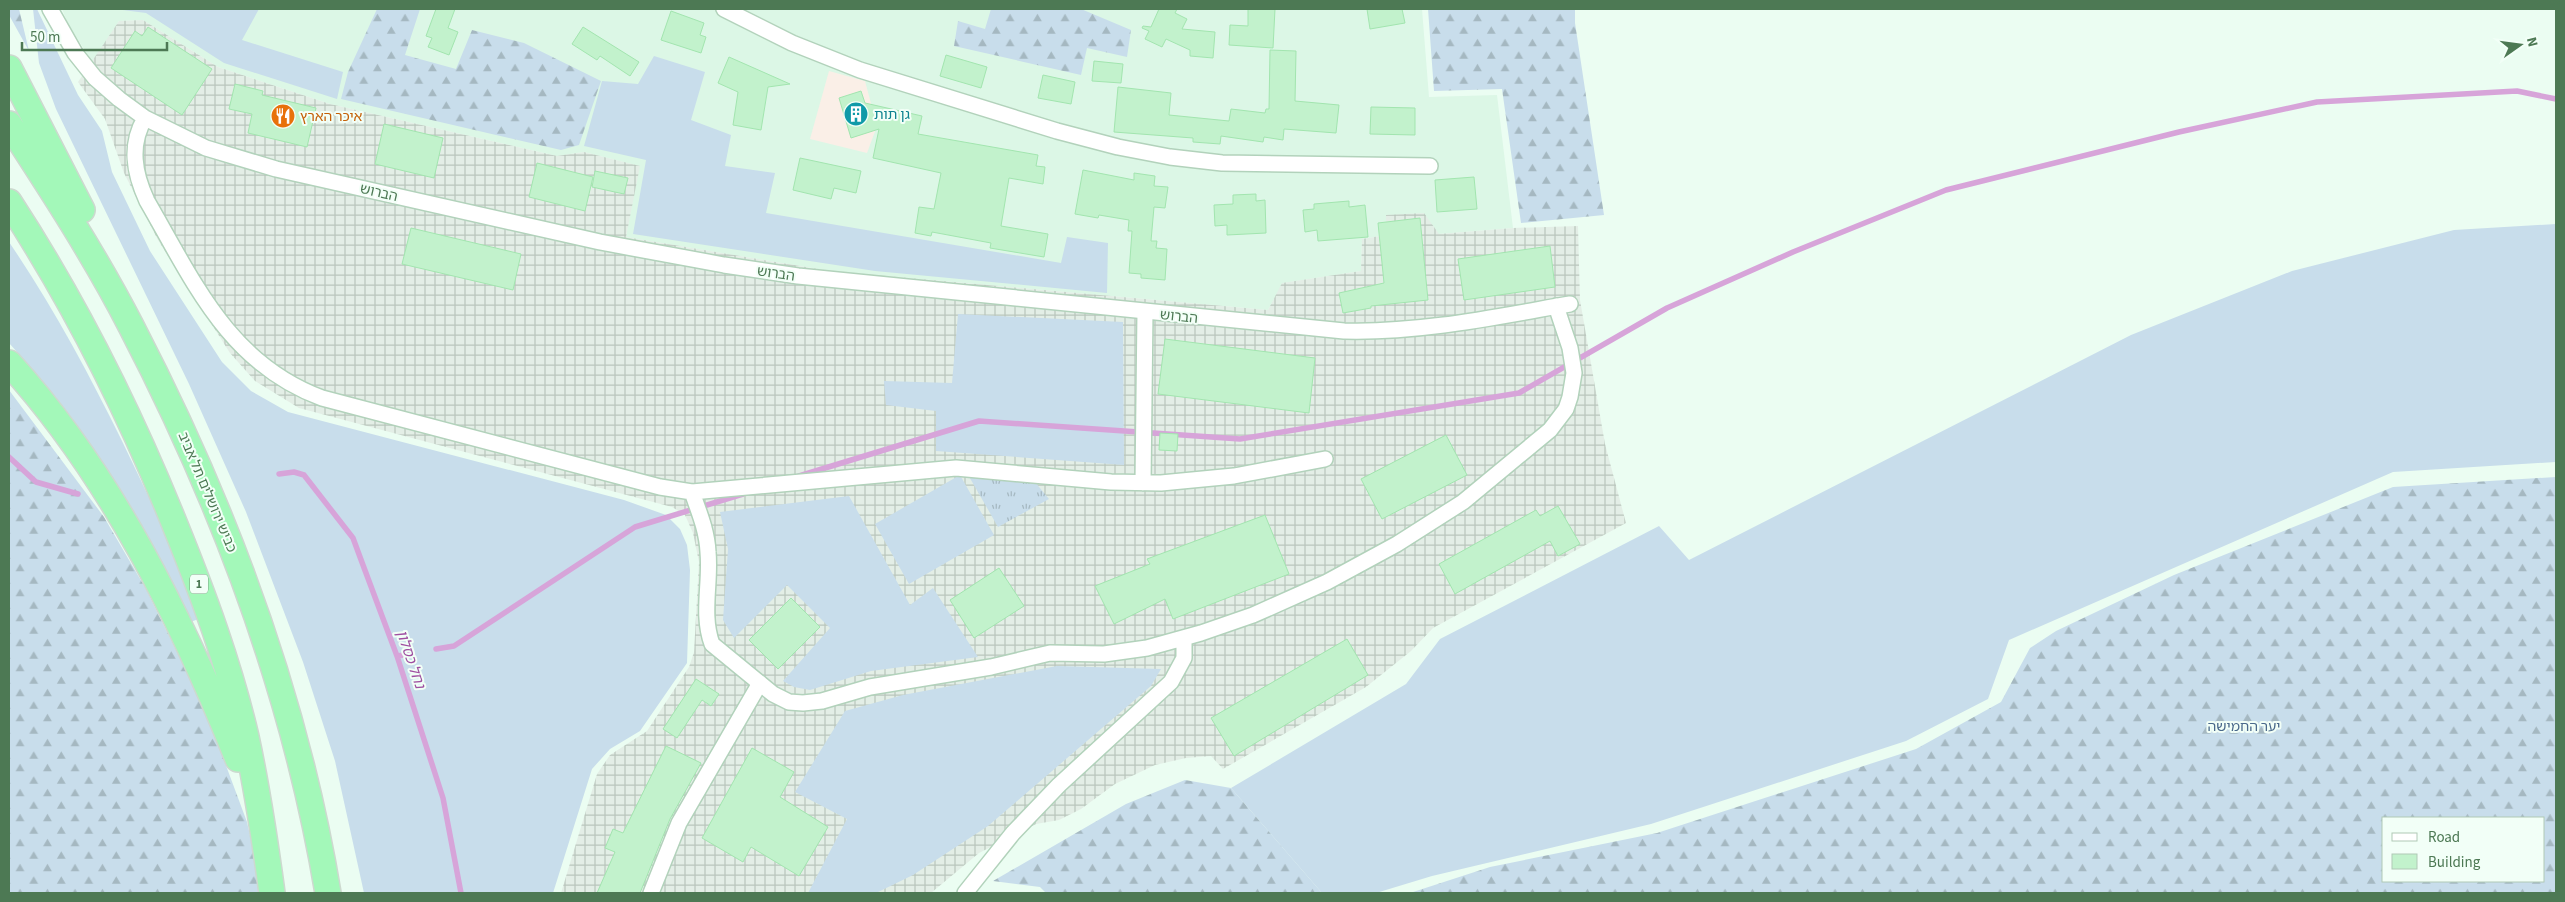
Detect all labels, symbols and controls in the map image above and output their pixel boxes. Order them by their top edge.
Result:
scale bar [22,20,168,52]
north arrow [2495,20,2545,70]
text: 50 m [30,27,60,48]
text: N [2521,35,2542,49]
building icon: גן תות [843,101,869,127]
restaurant icon: איכר הארץ [270,103,296,129]
place label: גן תות [874,105,910,125]
place label: איכר הארץ [300,107,362,127]
street label: הברוש [358,179,400,207]
street label: הברוש [756,261,796,287]
street label: הברוש [1159,305,1199,329]
street label: כביש ירושלים תל אביב [173,429,242,556]
road number: 1 [190,574,208,594]
water label: נחל כסלון [391,627,431,693]
park label: יער החמישה [2208,717,2280,737]
legend [2382,817,2545,882]
text: Road [2428,827,2460,848]
text: Building [2428,852,2481,873]

